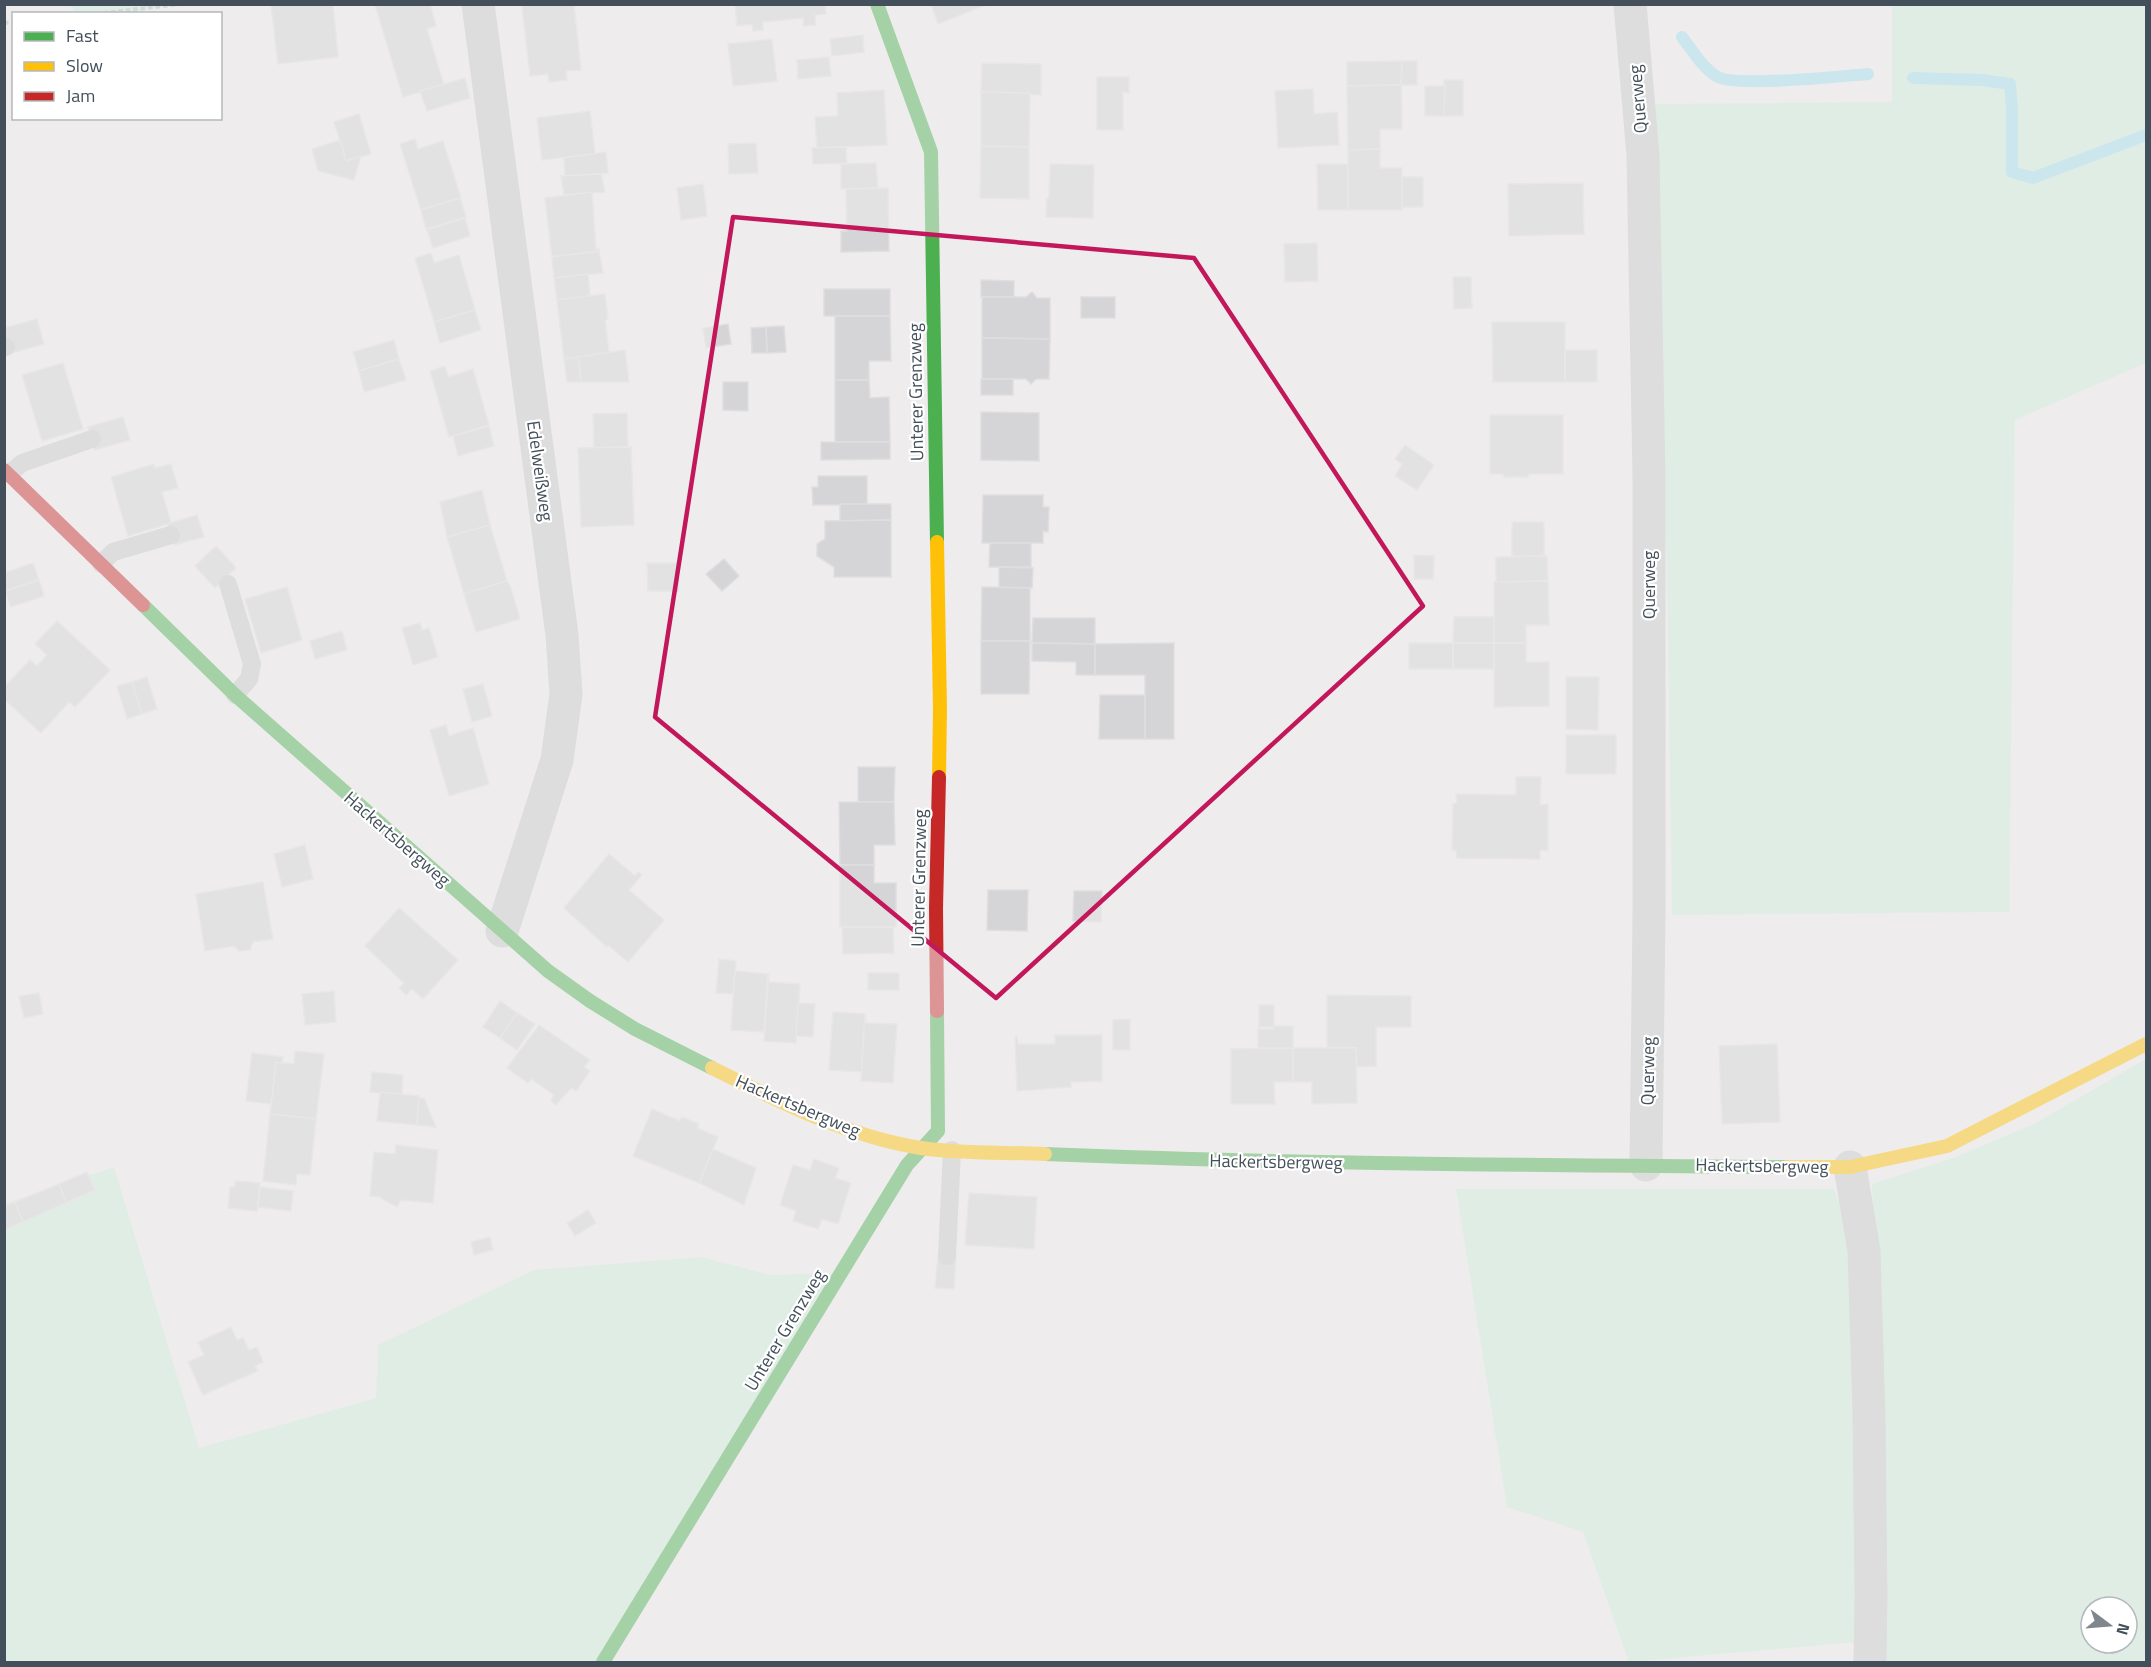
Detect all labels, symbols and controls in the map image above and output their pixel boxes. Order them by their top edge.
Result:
legend [12,12,222,120]
text: Fast [66,22,99,49]
text: Slow [66,52,103,79]
street label: Querweg [1621,64,1654,134]
text: Jam [66,82,95,109]
street label: Unterer Grenzweg [901,323,930,461]
street label: Edelweißweg [520,419,561,523]
street label: Querweg [1635,551,1662,619]
street label: Hackertsbergweg [338,785,456,893]
street label: Unterer Grenzweg [904,809,933,947]
street label: Querweg [1633,1036,1662,1106]
street label: Hackertsbergweg [732,1067,865,1144]
street label: Hackertsbergweg [1209,1147,1343,1176]
street label: Hackertsbergweg [1695,1151,1829,1180]
street label: Unterer Grenzweg [737,1264,832,1396]
north arrow [2079,1595,2139,1655]
text: N [2110,1620,2136,1638]

